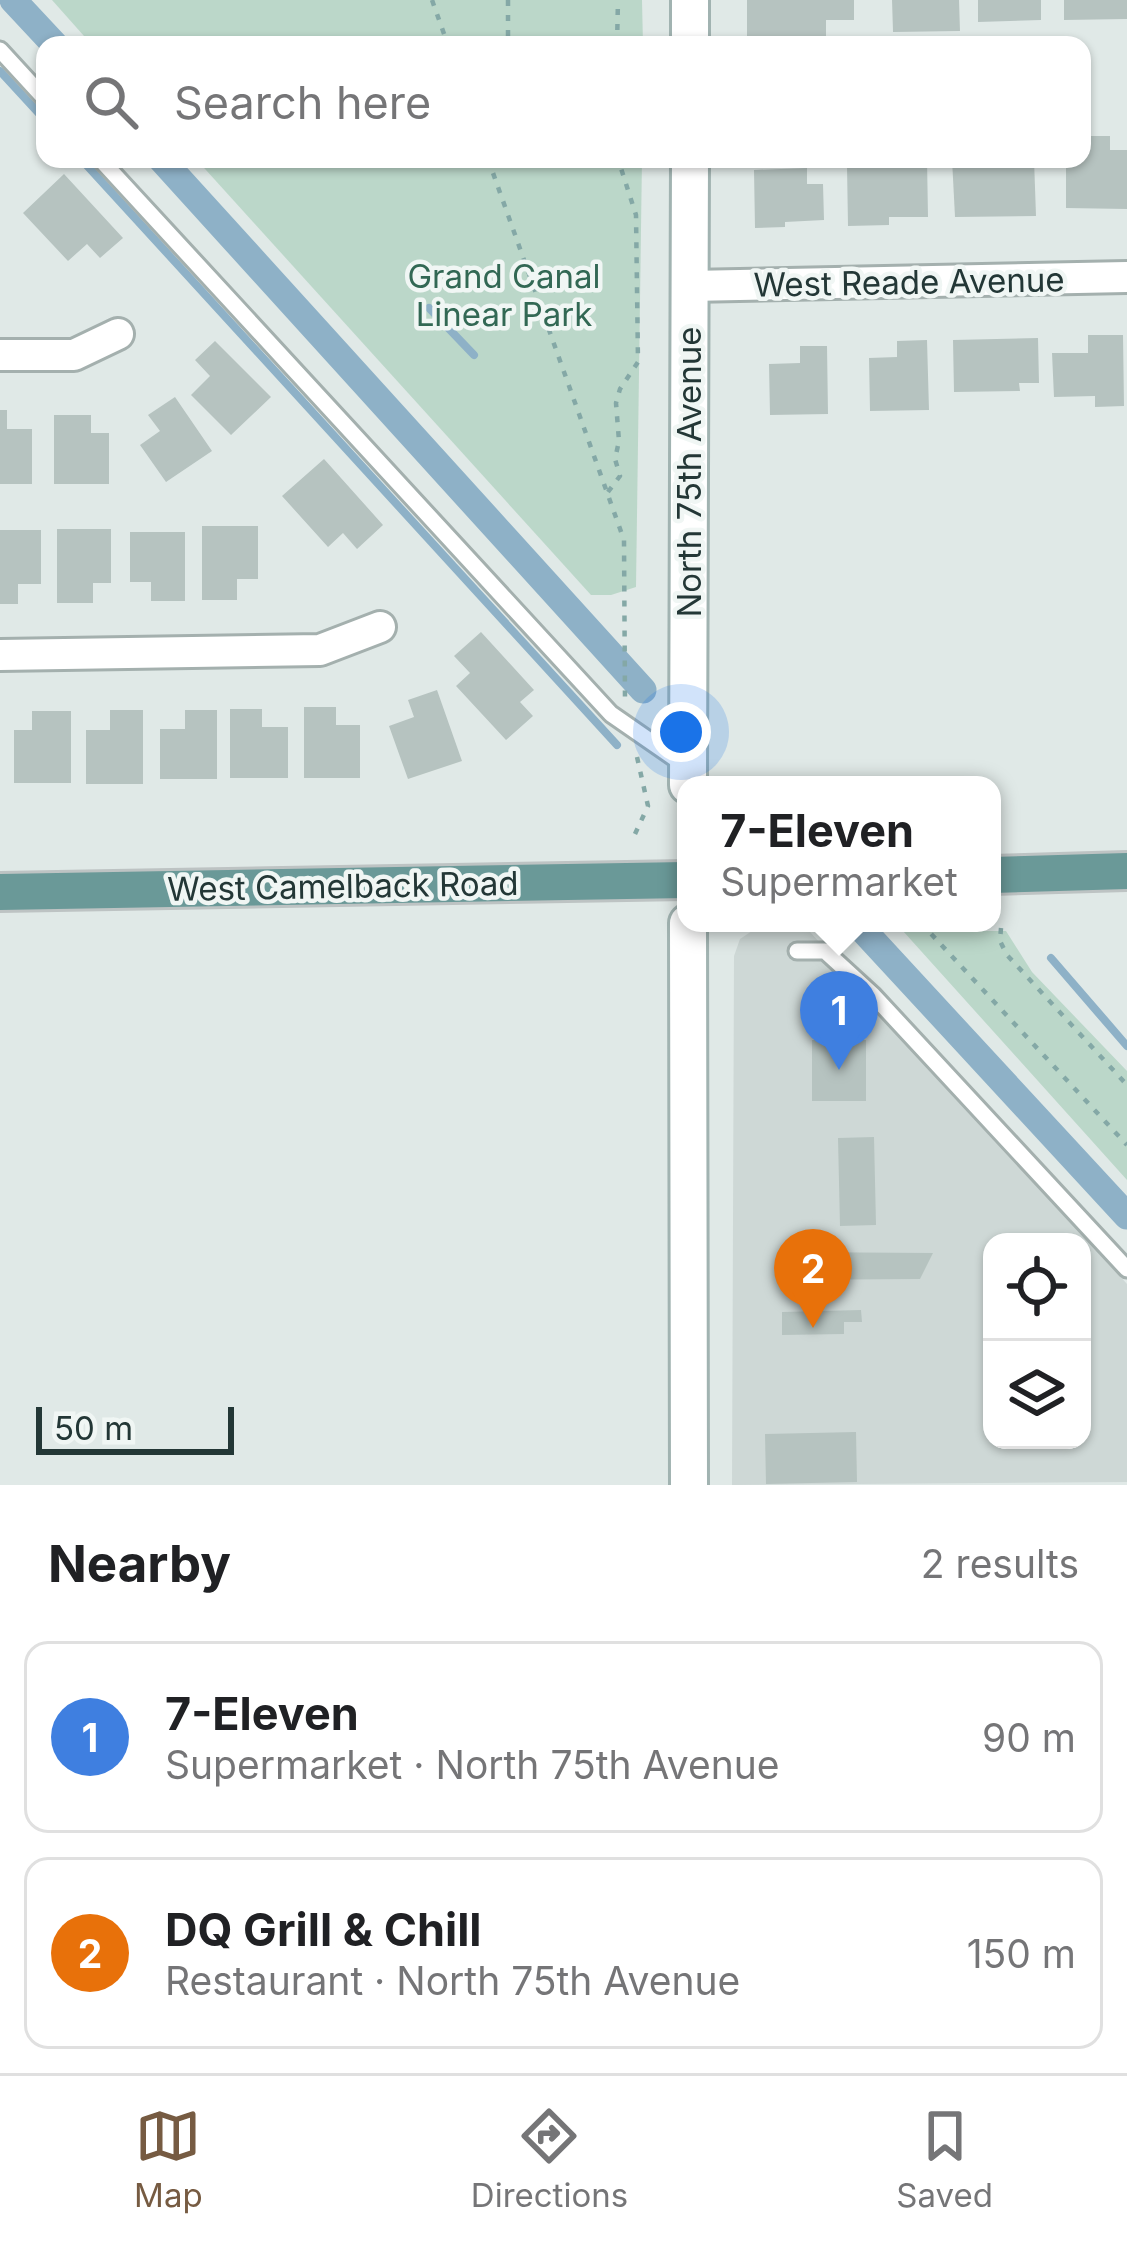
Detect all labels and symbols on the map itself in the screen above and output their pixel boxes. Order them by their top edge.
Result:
park label: Grand Canal Linear Park [407,256,601,334]
street label: West Reade Avenue [753,259,1065,305]
street label: North 75th Avenue [669,326,709,618]
your location [651,702,711,762]
street label: West Camelback Road [167,863,519,909]
pin: 1 [800,971,878,1070]
pin: 2 [774,1229,852,1328]
scale bar [36,1401,234,1454]

